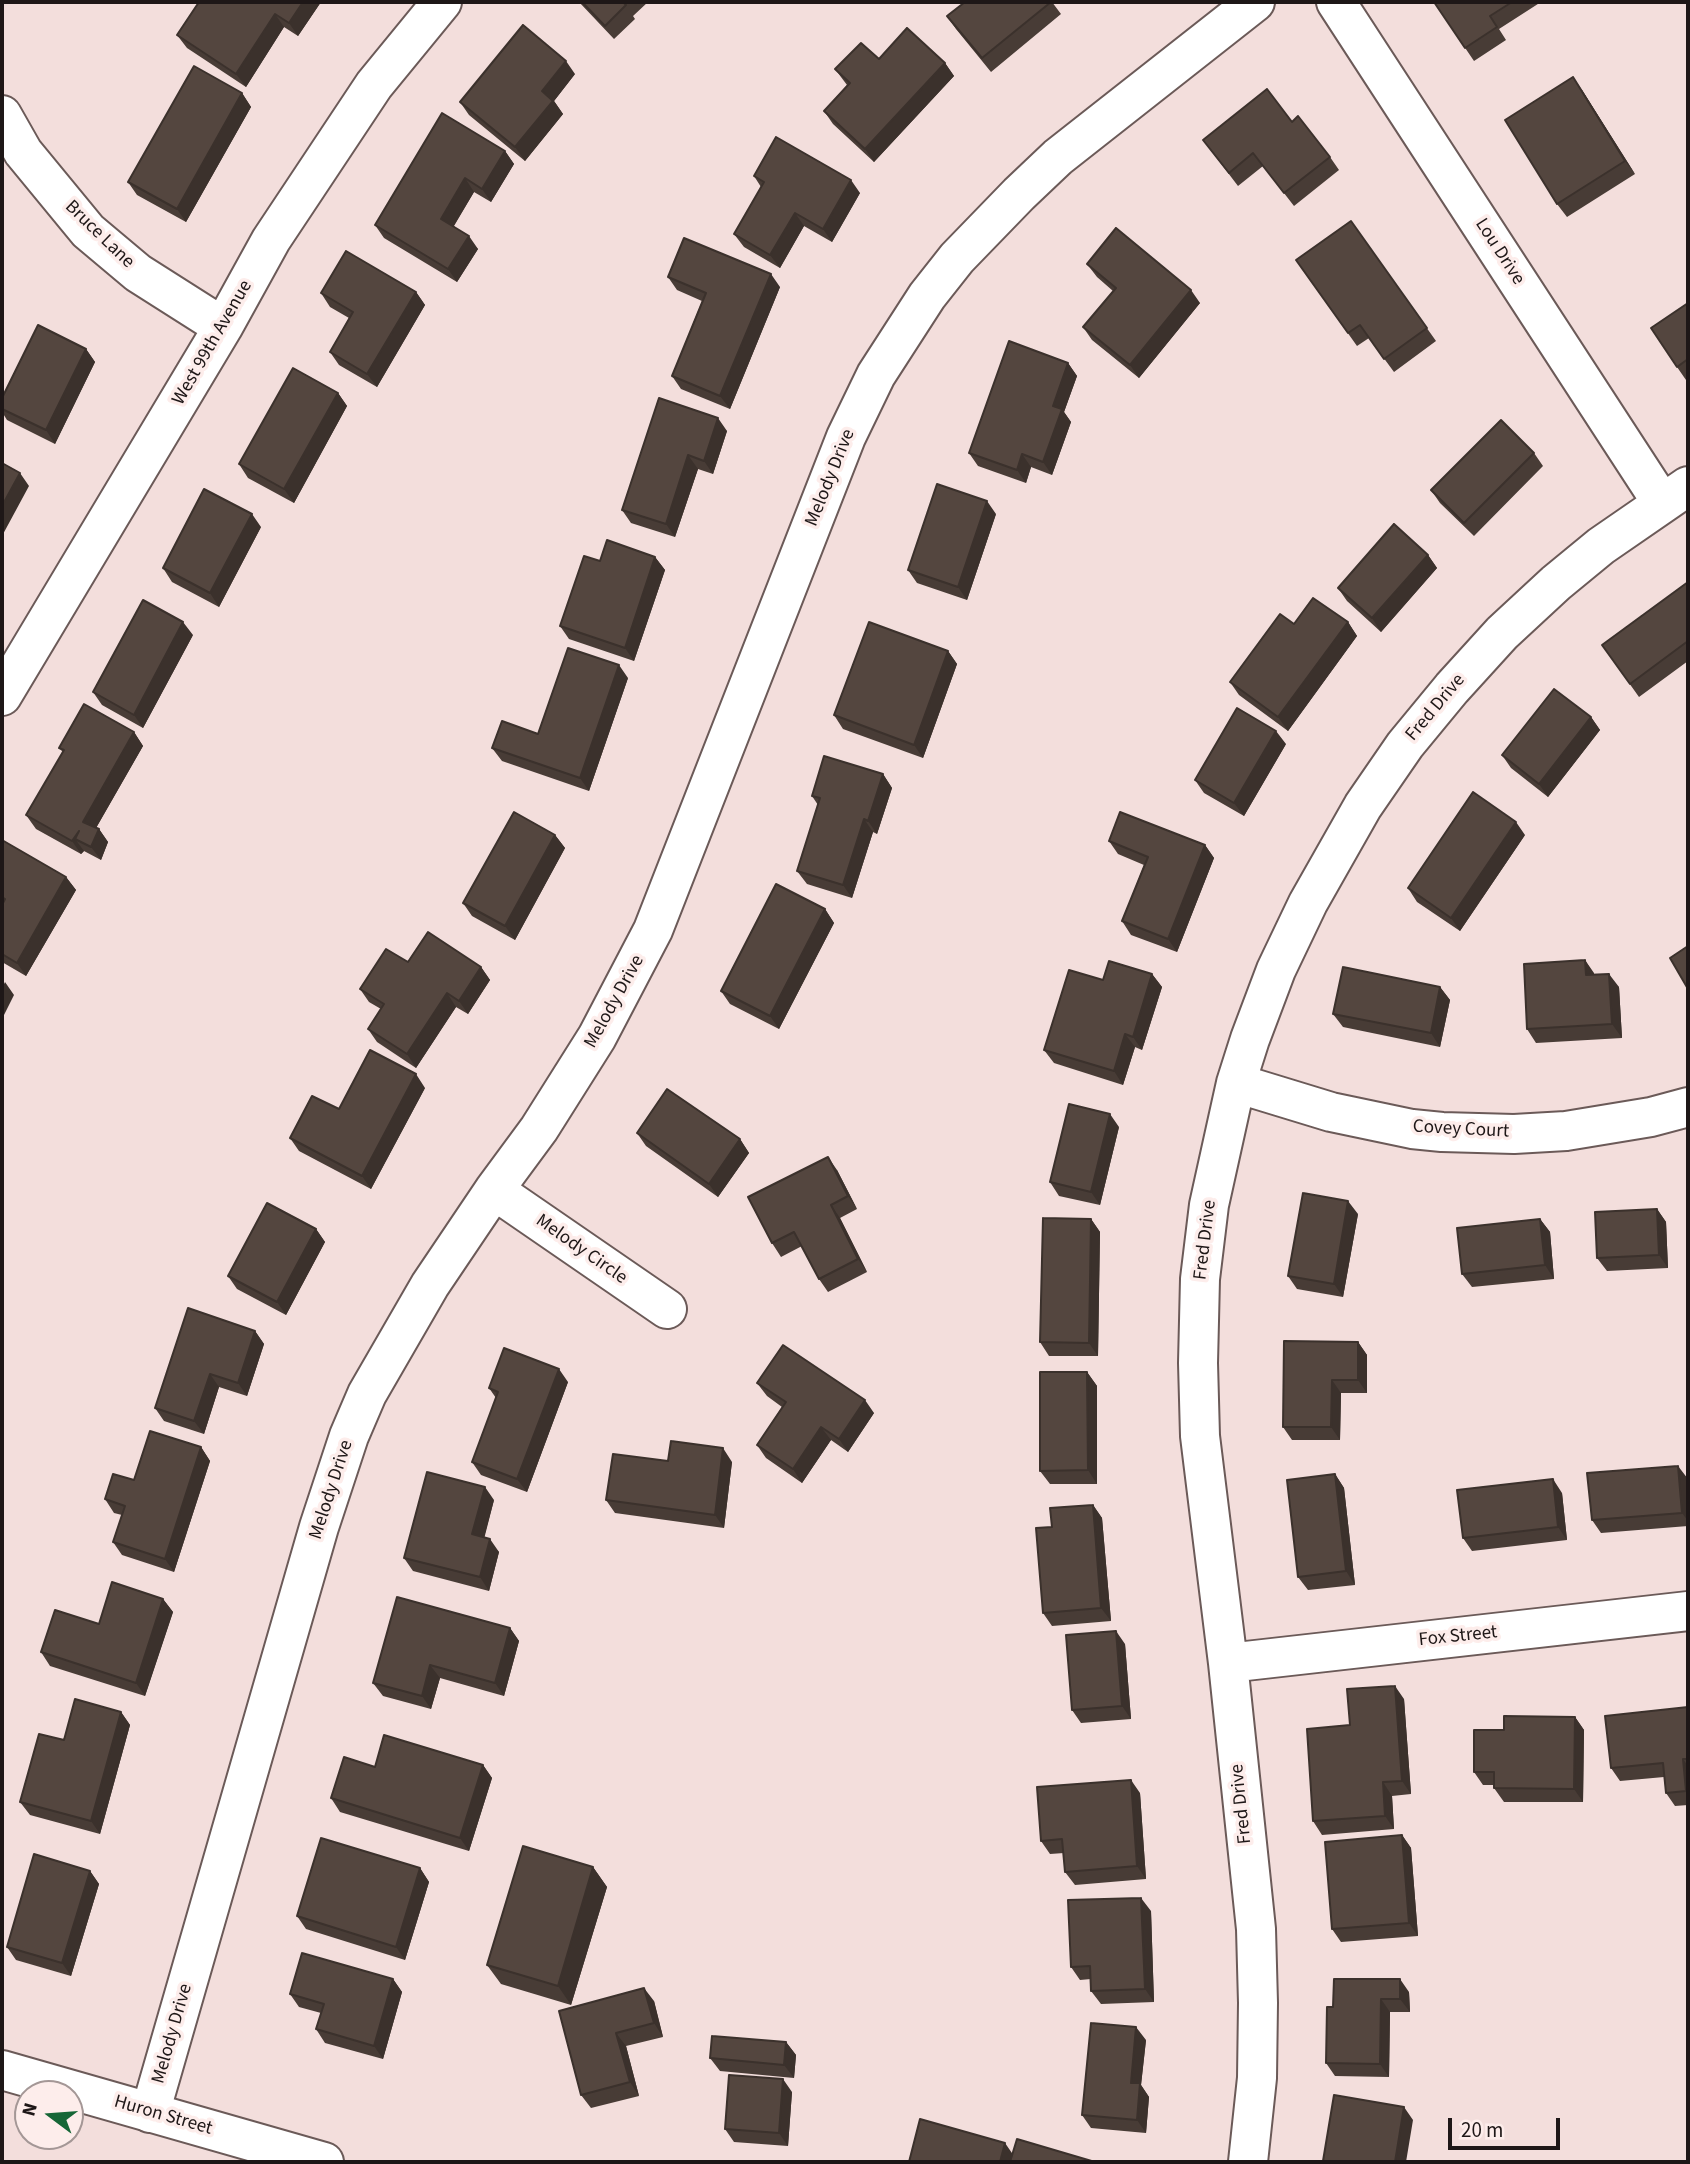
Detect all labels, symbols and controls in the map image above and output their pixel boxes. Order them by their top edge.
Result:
street label: Bruce Lane [59,196,139,274]
street label: Lou Drive [1469,214,1529,290]
street label: West 99th Avenue [168,277,258,409]
street label: Melody Drive [801,426,861,530]
street label: Fred Drive [1401,670,1471,746]
street label: Melody Drive [580,952,650,1052]
street label: Covey Court [1412,1116,1510,1144]
street label: Fred Drive [1190,1199,1222,1281]
street label: Melody Circle [531,1210,631,1290]
street label: Melody Drive [305,1438,359,1542]
street label: Fox Street [1418,1622,1498,1652]
street label: Fred Drive [1226,1763,1258,1845]
street label: Melody Drive [148,1981,198,2087]
north arrow [14,2080,84,2150]
street label: Huron Street [111,2091,215,2141]
text: N [16,2100,45,2119]
scale bar [1452,2104,1564,2148]
text: 20 m [1461,2115,1503,2145]

